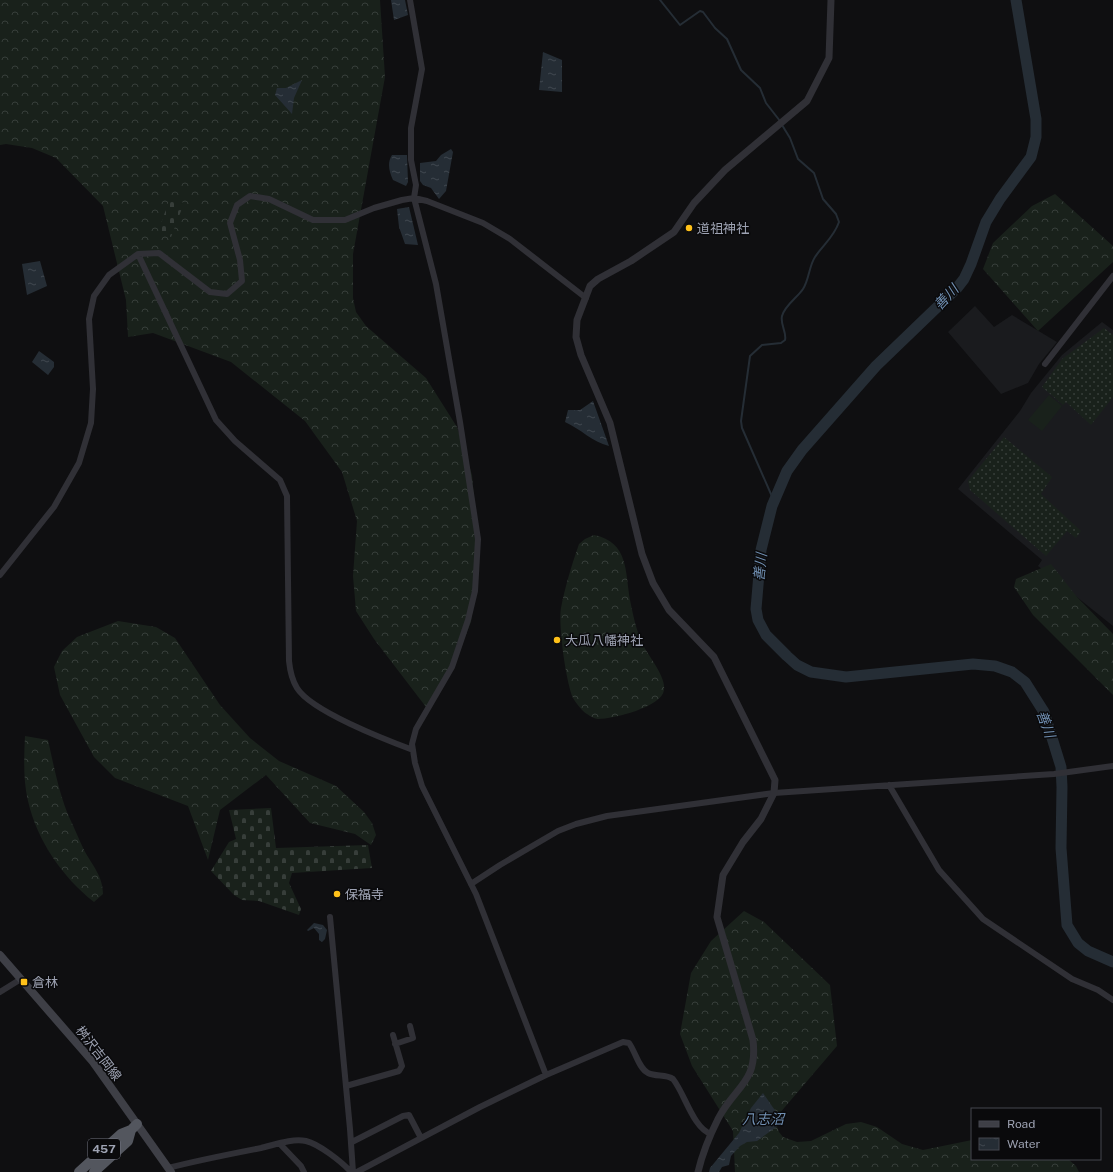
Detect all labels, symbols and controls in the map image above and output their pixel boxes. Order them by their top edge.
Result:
place label: 道祖神社 [697,221,749,236]
marker: 道祖神社 [684,223,694,233]
water label: 善川 [931,280,963,313]
water label: 善川 [751,550,770,582]
place label: 大瓜八幡神社 [565,633,643,648]
marker: 大瓜八幡神社 [552,635,562,645]
water label: 善川 [1034,708,1059,742]
place label: 保福寺 [345,887,384,902]
marker: 保福寺 [332,889,342,899]
place label: 倉林 [32,975,58,990]
marker: 倉林 [19,977,29,987]
street label: 桝沢吉岡線 [73,1023,125,1084]
legend [971,1108,1101,1160]
water label: 八志沼 [742,1111,786,1127]
text: Road [1007,1117,1035,1131]
text: Water [1007,1137,1041,1151]
road number: 457 [88,1139,120,1159]

